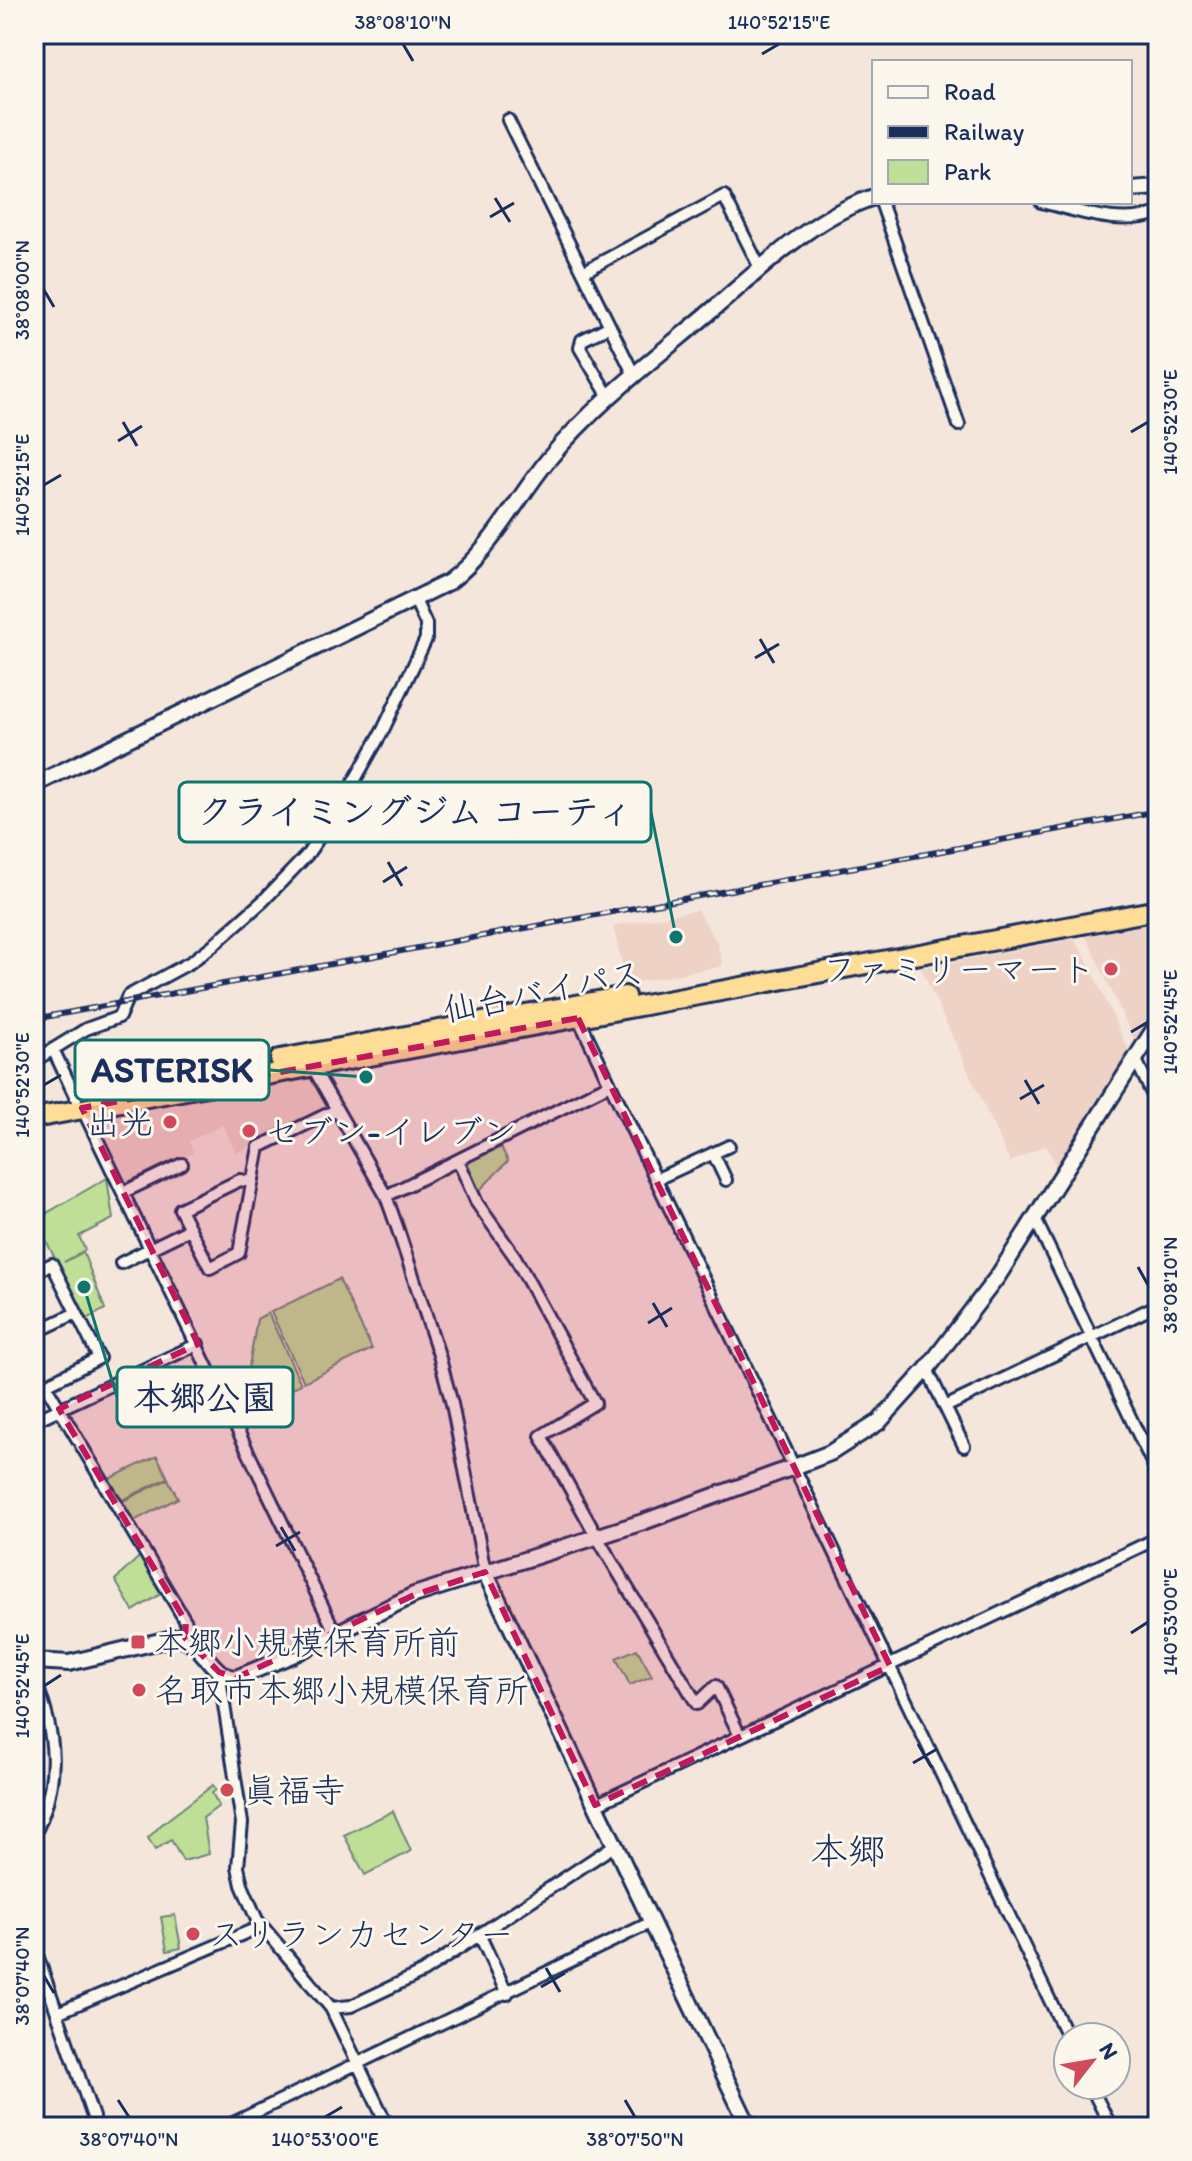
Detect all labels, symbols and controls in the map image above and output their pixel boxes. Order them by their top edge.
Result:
text: 38°08'10"N [354,10,452,34]
text: 140°52'15"E [728,10,830,34]
legend [872,60,1132,204]
text: Road [944,77,996,106]
text: Railway [944,117,1025,146]
text: Park [944,157,991,186]
text: 38°08'00"N [10,240,34,340]
text: 140°52'30"E [1158,369,1182,475]
text: 140°52'15"E [10,434,34,536]
callout: クライミングジム コーティ [179,782,651,842]
text: クライミングジム コーティ [197,790,633,833]
place label: ファミリーマート [822,949,1095,990]
street label: 仙台バイパス [439,951,647,1031]
marker: ファミリーマート [1102,960,1120,978]
text: 140°52'45"E [1158,969,1182,1075]
text: 140°52'30"E [10,1032,34,1138]
callout: ASTERISK [75,1040,269,1100]
text: ASTERISK [91,1048,253,1091]
place label: 出光 [86,1102,154,1143]
place label: セブン-イレブン [265,1111,517,1152]
marker: 出光 [161,1113,179,1131]
marker: セブン-イレブン [240,1122,258,1140]
text: 38°08'10"N [1158,1236,1182,1334]
callout: 本郷公園 [117,1367,293,1427]
text: 本郷公園 [133,1376,277,1419]
text: 140°53'00"E [1158,1568,1182,1676]
place label: 本郷小規模保育所前 [154,1622,460,1663]
text: 140°52'45"E [10,1633,34,1739]
marker: 本郷小規模保育所前 [129,1633,147,1651]
place label: 名取市本郷小規模保育所 [155,1670,529,1711]
marker: 名取市本郷小規模保育所 [130,1681,148,1699]
place label: 眞福寺 [243,1770,345,1811]
marker: 眞福寺 [218,1781,236,1799]
district label: 本郷 [810,1828,886,1874]
place label: スリランカセンター [209,1914,514,1955]
marker: スリランカセンター [184,1925,202,1943]
text: 38°07'40"N [10,1927,34,2025]
north arrow [1052,2021,1132,2101]
text: N [1093,2038,1124,2064]
text: 38°07'40"N [80,2127,178,2151]
text: 140°53'00"E [271,2127,379,2151]
text: 38°07'50"N [586,2127,684,2151]

